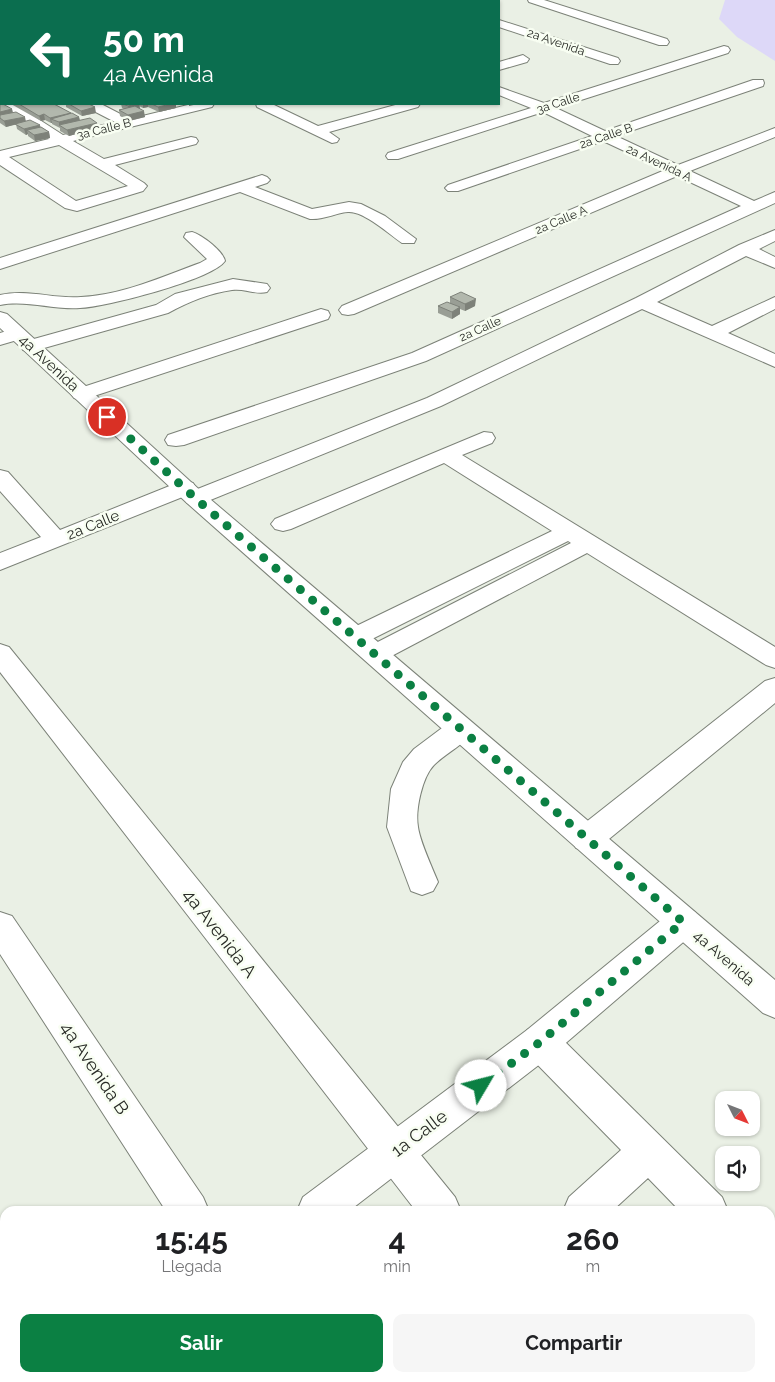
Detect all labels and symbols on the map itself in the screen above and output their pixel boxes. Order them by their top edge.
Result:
street label: 2a Avenida [525,26,587,58]
street label: 3a Calle [535,89,581,117]
street label: 3a Calle B [75,116,133,142]
street label: 2a Calle B [578,120,634,152]
street label: 2a Avenida A [624,142,694,184]
street label: 2a Calle A [533,203,589,237]
street label: 2a Calle [457,314,503,344]
street label: 4a Avenida [15,331,83,395]
pin [86,396,128,438]
street label: 2a Calle [64,506,122,544]
street label: 4a Avenida A [179,884,261,982]
street label: 4a Avenida [690,926,758,990]
street label: 4a Avenida B [56,1018,134,1118]
position arrow [454,1059,506,1111]
north arrow [715,1091,760,1136]
street label: 1a Calle [387,1105,451,1161]

